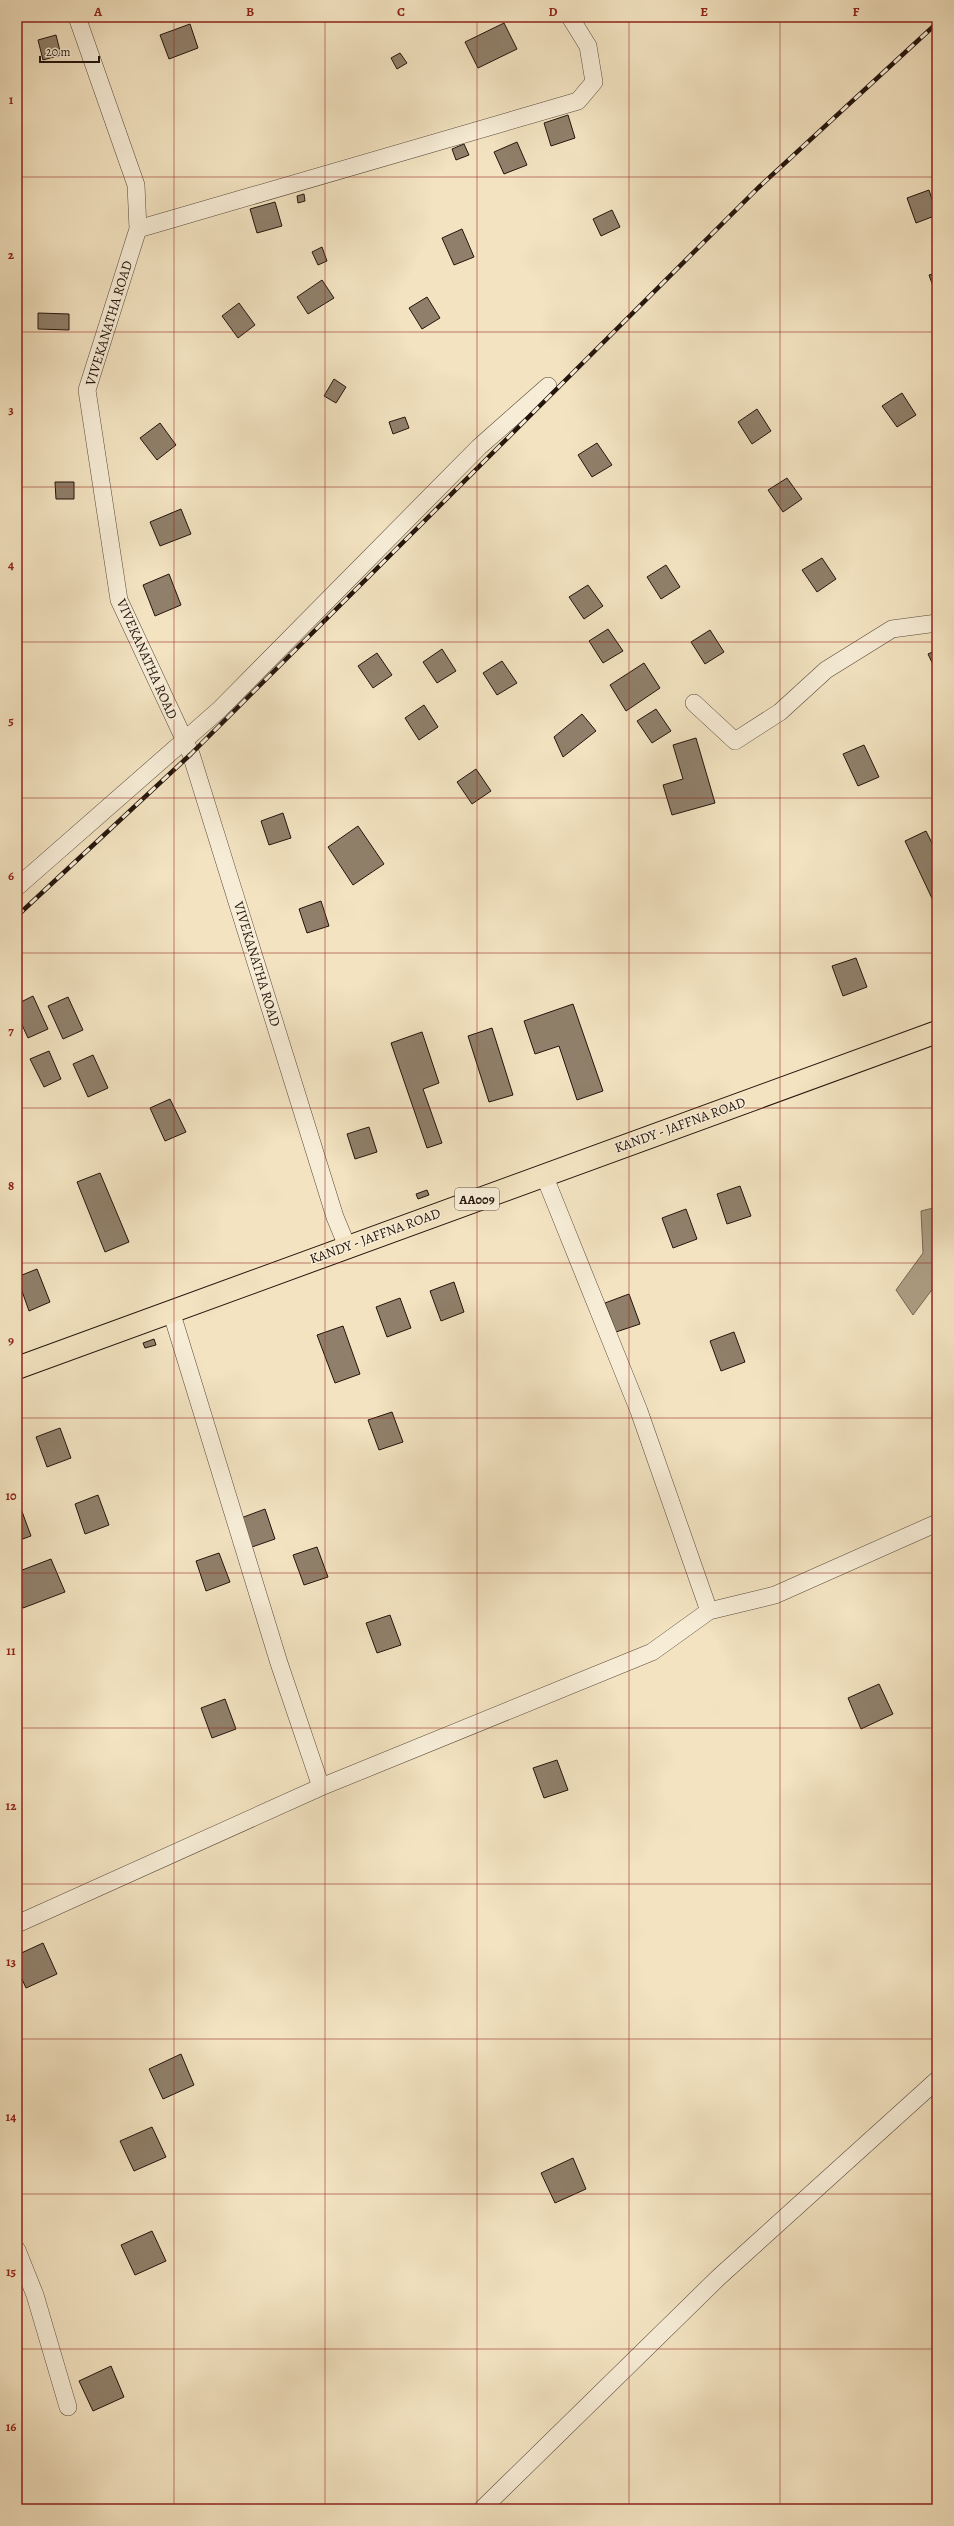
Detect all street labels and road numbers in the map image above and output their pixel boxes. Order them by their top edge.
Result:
street label: VIVEKANATHA ROAD [81,258,137,389]
street label: VIVEKANATHA ROAD [111,595,182,722]
street label: VIVEKANATHA ROAD [229,898,285,1029]
street label: KANDY - JAFFNA ROAD [612,1092,748,1158]
road number: AA009 [455,1188,499,1210]
street label: KANDY - JAFFNA ROAD [307,1203,443,1269]

